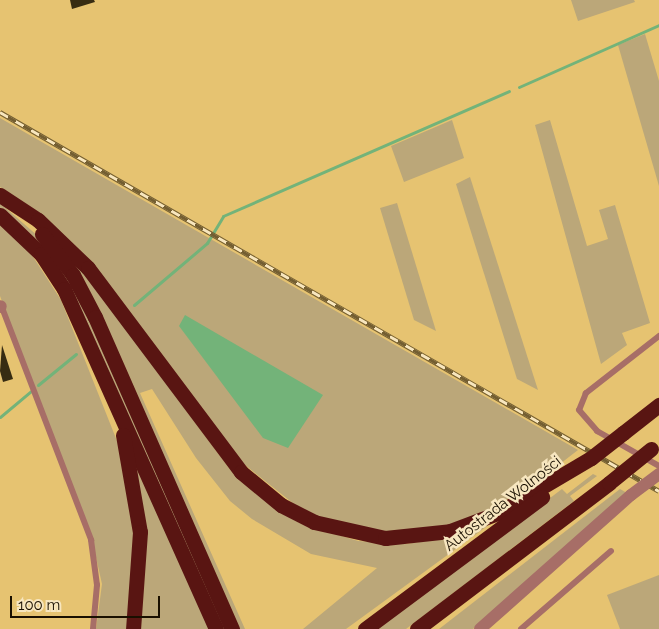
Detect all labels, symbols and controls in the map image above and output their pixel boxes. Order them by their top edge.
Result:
street label: Autostrada Wolności [441,453,565,555]
scale bar [12,586,162,618]
text: 100 m [18,596,60,614]

